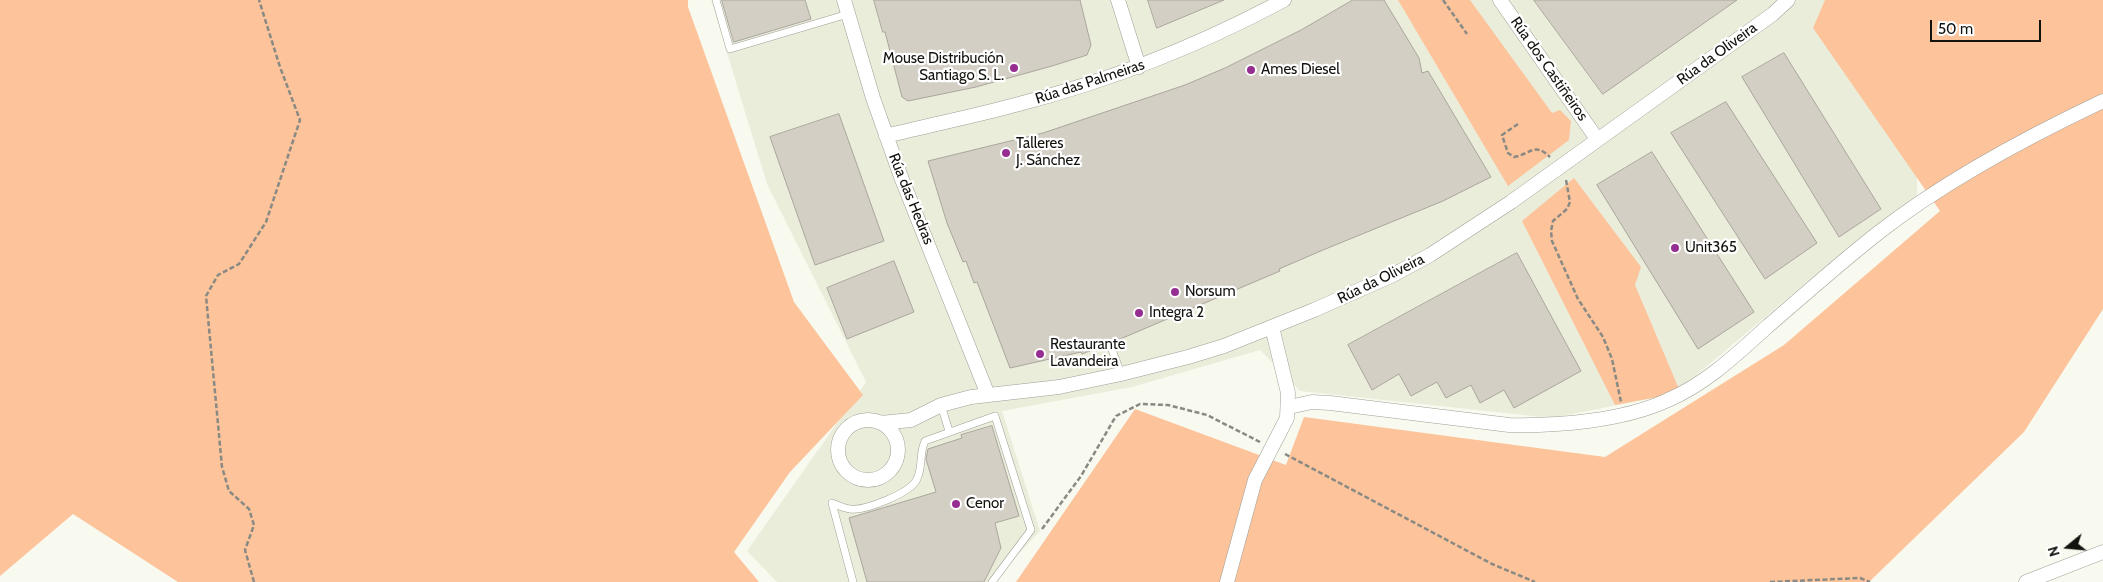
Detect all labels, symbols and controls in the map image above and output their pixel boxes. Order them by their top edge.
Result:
scale bar [1933,10,2044,42]
street label: Rúa dos Castiñeiros [1506,14,1592,124]
street label: Rúa da Oliveira [1674,19,1760,89]
text: 50 m [1938,20,1973,38]
place label: Mouse Distribución Santiago S. L. [883,50,1004,85]
street label: Rúa das Palmeiras [1033,56,1147,108]
place label: Ames Diesel [1261,61,1340,79]
marker: Mouse Distribución Santiago S. L. [1008,62,1020,74]
marker: Ames Diesel [1245,64,1257,76]
place label: Talleres J. Sánchez [1016,135,1080,170]
marker: Talleres J. Sánchez [1000,147,1012,159]
street label: Rúa das Hedras [885,151,937,247]
place label: Unit365 [1685,239,1737,257]
marker: Unit365 [1669,242,1681,254]
street label: Rúa da Oliveira [1335,250,1427,308]
place label: Norsum [1185,283,1236,301]
marker: Norsum [1169,286,1181,298]
place label: Integra 2 [1149,304,1204,322]
marker: Integra 2 [1133,307,1145,319]
place label: Restaurante Lavandeira [1050,336,1126,371]
marker: Restaurante Lavandeira [1034,348,1046,360]
place label: Cenor [966,495,1004,513]
marker: Cenor [950,498,962,510]
north arrow [2043,522,2093,572]
text: N [2044,544,2064,559]

